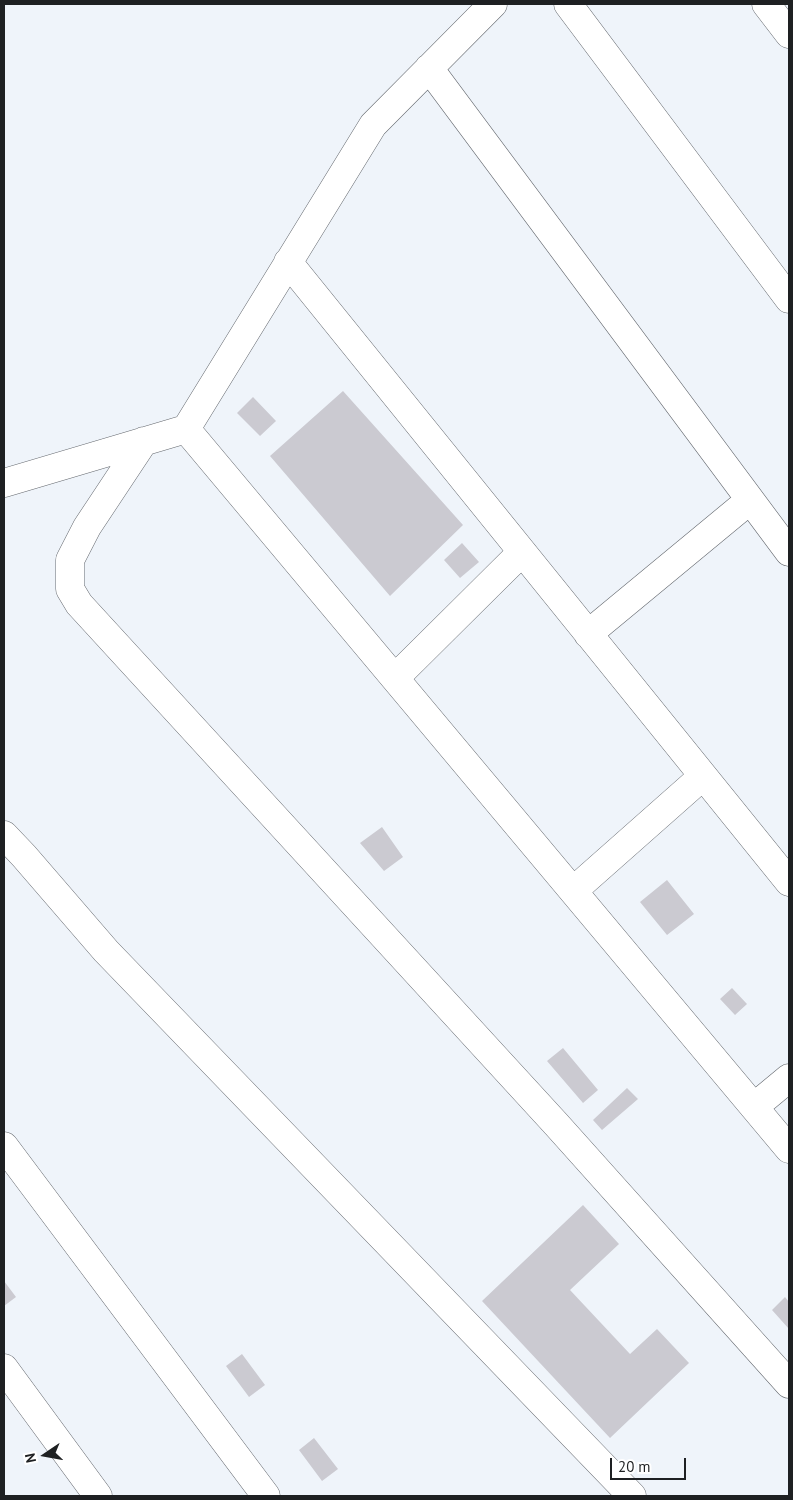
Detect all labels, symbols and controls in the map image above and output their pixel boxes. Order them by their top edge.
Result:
north arrow [20,1430,70,1480]
scale bar [613,1448,689,1480]
text: N [21,1452,40,1464]
text: 20 m [618,1457,651,1476]

